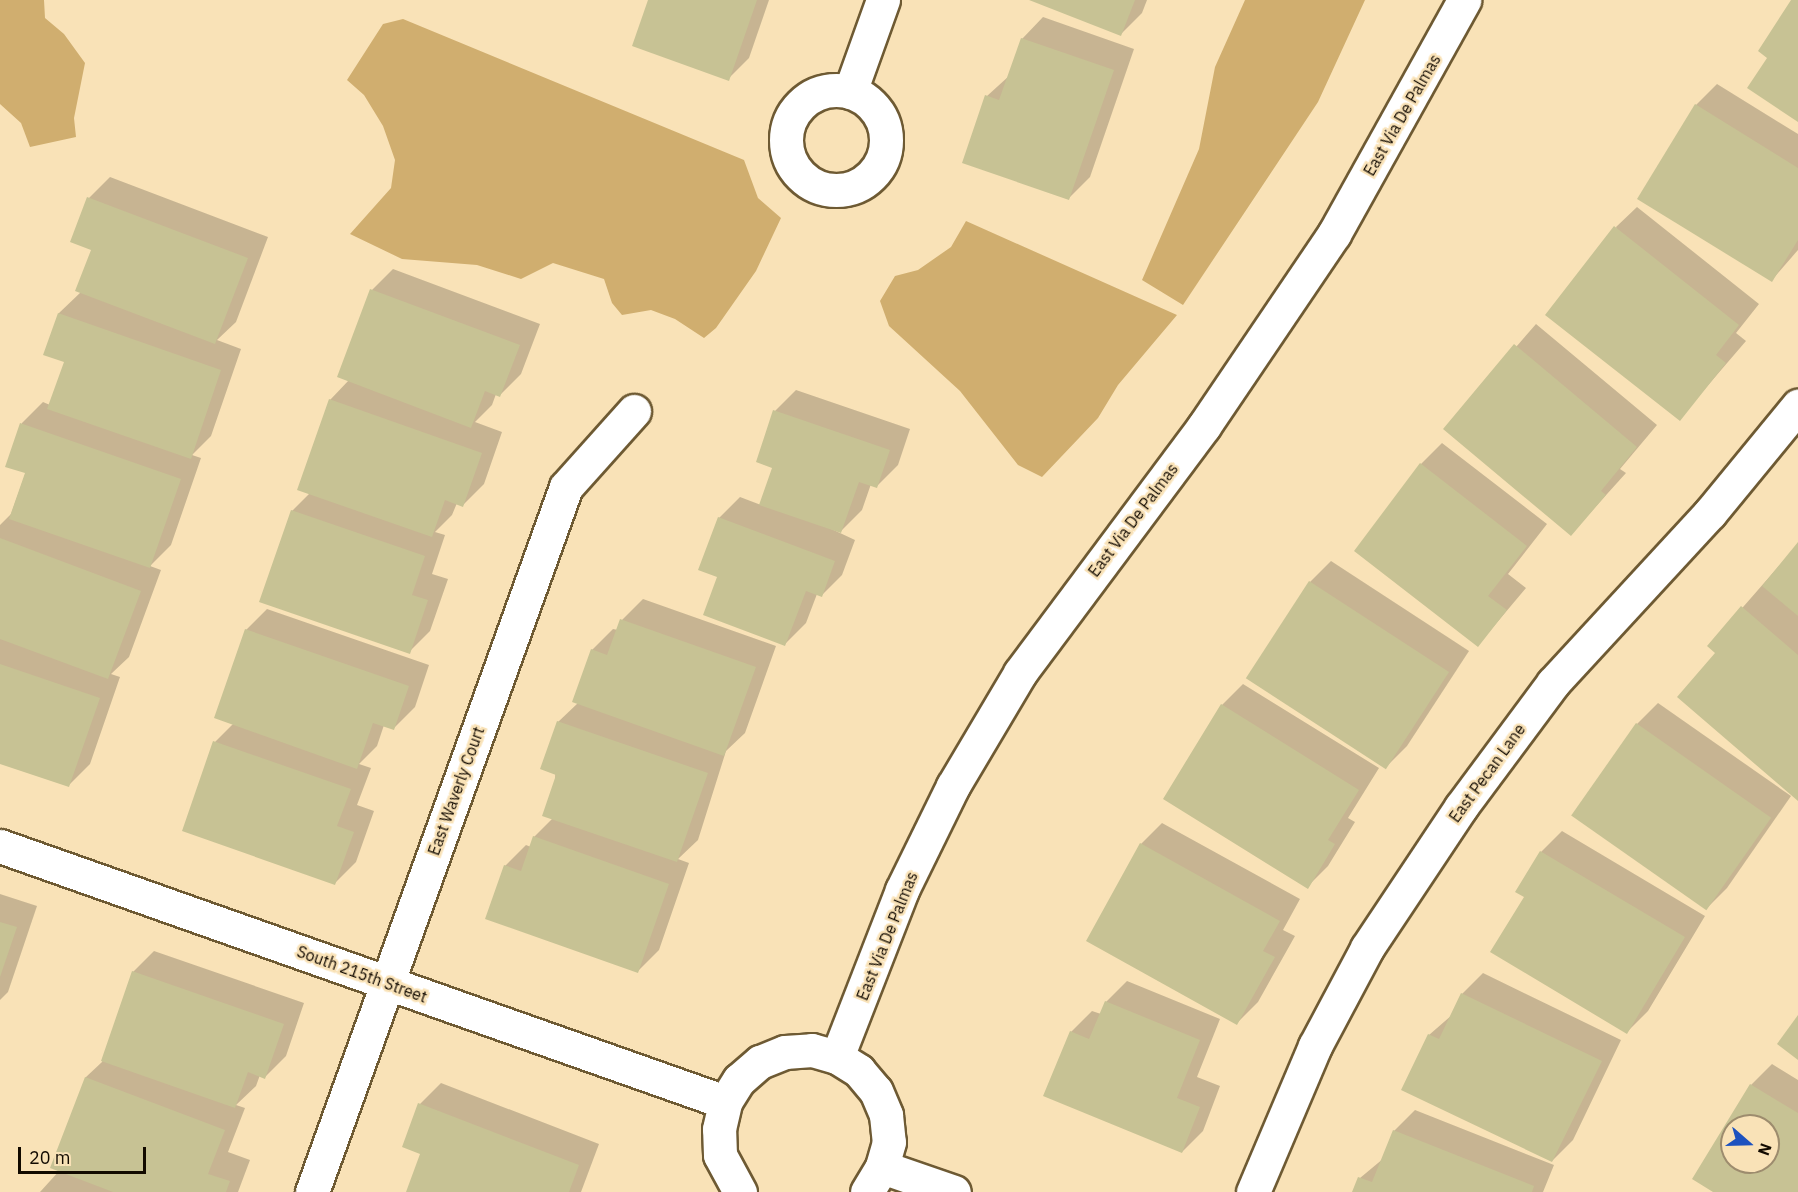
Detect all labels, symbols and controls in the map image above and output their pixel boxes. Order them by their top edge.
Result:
street label: East Via De Palmas [1359,51,1445,179]
street label: East Via De Palmas [1084,460,1182,580]
street label: East Pecan Lane [1445,720,1529,826]
street label: East Waverly Court [424,724,488,858]
street label: East Via De Palmas [852,869,922,1003]
street label: South 215th Street [294,942,430,1006]
north arrow [1720,1114,1780,1174]
scale bar [21,1135,148,1173]
text: N [1754,1141,1776,1158]
text: 20 m [29,1146,71,1169]

